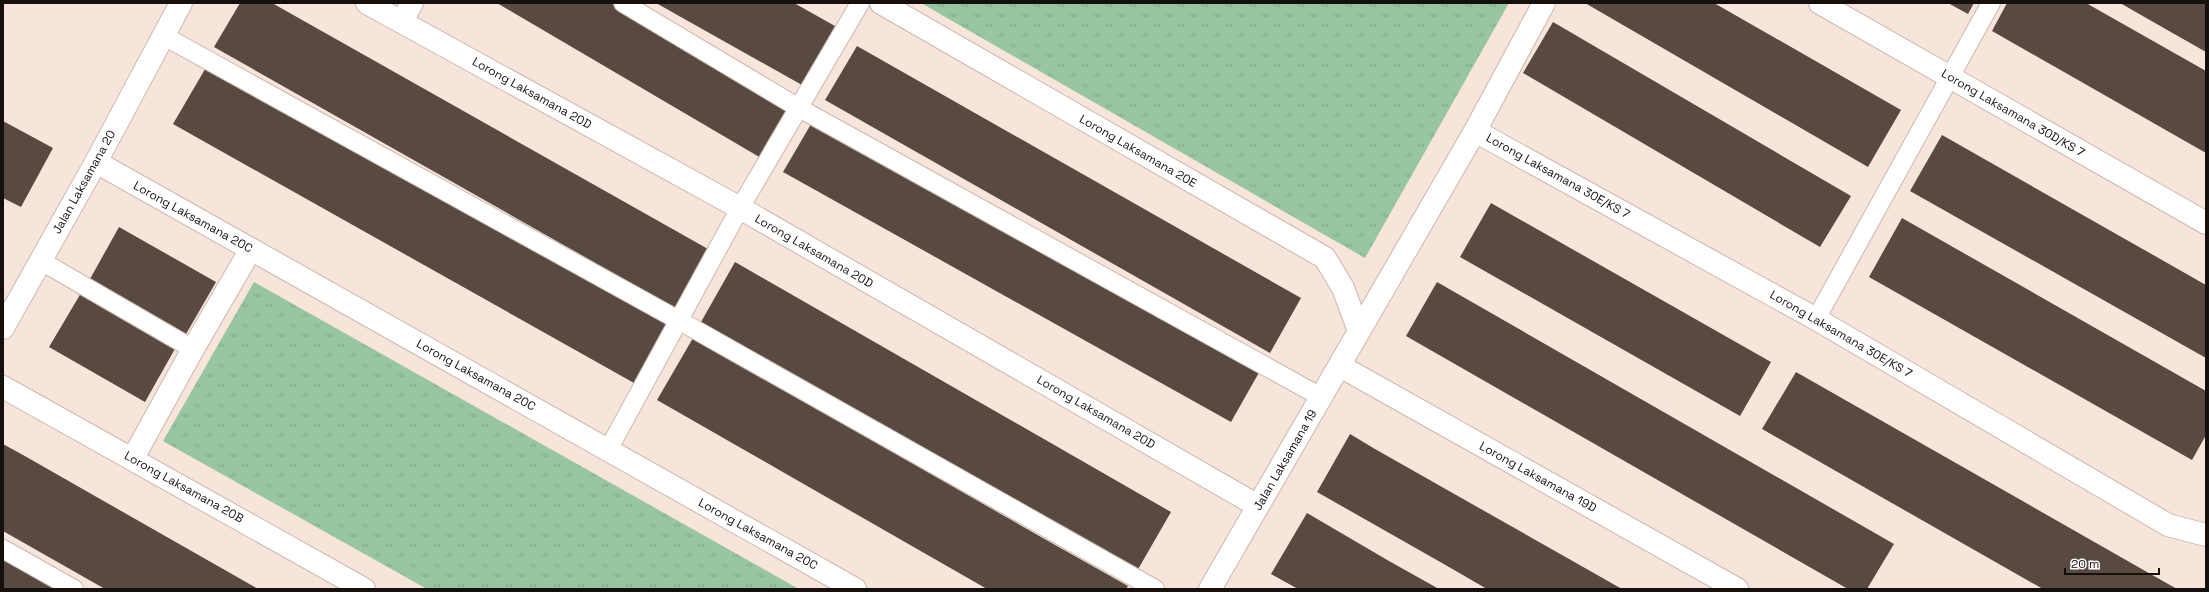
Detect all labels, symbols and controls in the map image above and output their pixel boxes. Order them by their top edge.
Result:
street label: Lorong Laksamana 20D [469,53,595,133]
street label: Lorong Laksamana 30D/KS 7 [1938,65,2088,161]
street label: Lorong Laksamana 20E [1076,111,1200,191]
street label: Jalan Laksamana 20 [49,127,119,237]
street label: Lorong Laksamana 30E/KS 7 [1483,130,1633,222]
street label: Lorong Laksamana 20C [131,178,256,257]
street label: Lorong Laksamana 20D [752,211,876,291]
street label: Lorong Laksamana 30E/KS 7 [1767,287,1915,382]
street label: Lorong Laksamana 20C [414,336,539,415]
street label: Lorong Laksamana 20D [1034,372,1158,452]
street label: Jalan Laksamana 19 [1250,407,1320,513]
street label: Lorong Laksamana 19D [1477,438,1599,516]
street label: Lorong Laksamana 20B [121,447,247,527]
street label: Lorong Laksamana 20C [696,495,821,574]
scale bar [2065,550,2159,576]
text: 20 m [2071,556,2099,572]

